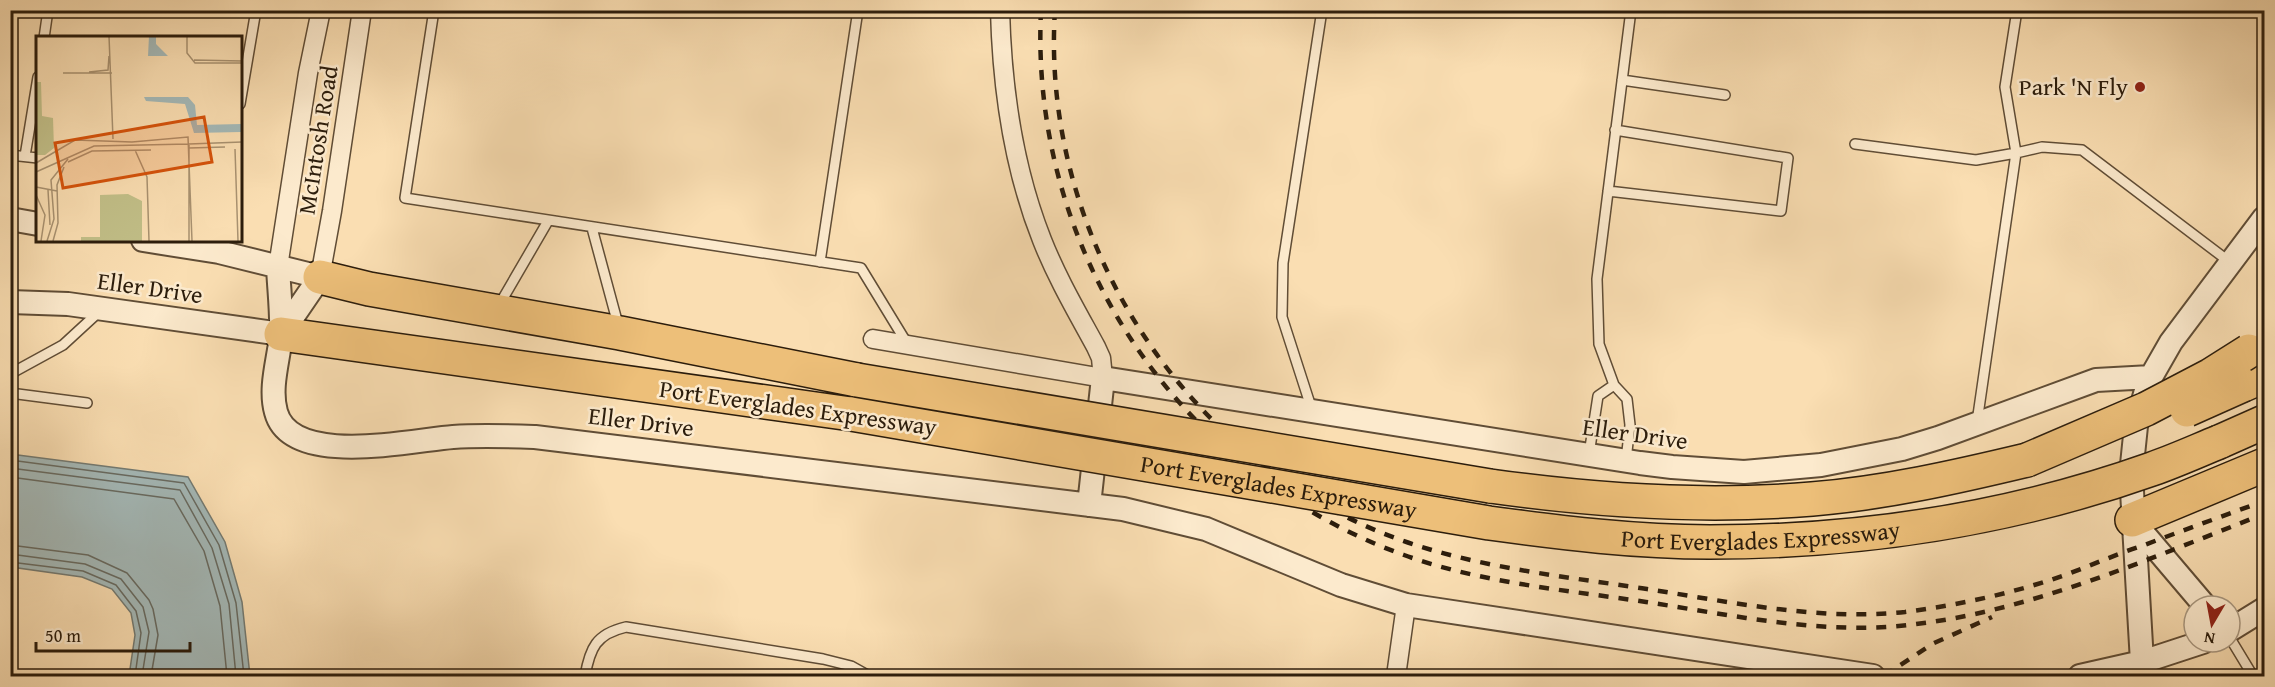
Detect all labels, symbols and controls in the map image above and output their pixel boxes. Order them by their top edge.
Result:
inset map [36,36,242,242]
street label: McIntosh Road [288,63,347,217]
place label: Park 'N Fly [2019,69,2128,104]
marker: Park 'N Fly [2133,80,2147,94]
street label: Eller Drive [95,263,205,312]
street label: Port Everglades Expressway [657,371,939,444]
street label: Eller Drive [586,398,696,445]
street label: Eller Drive [1580,409,1690,458]
street label: Port Everglades Expressway [1138,446,1420,527]
street label: Port Everglades Expressway [1620,511,1902,559]
north arrow [2182,594,2242,654]
scale bar [36,615,190,653]
text: 50 m [45,622,81,649]
text: N [2202,626,2217,652]

